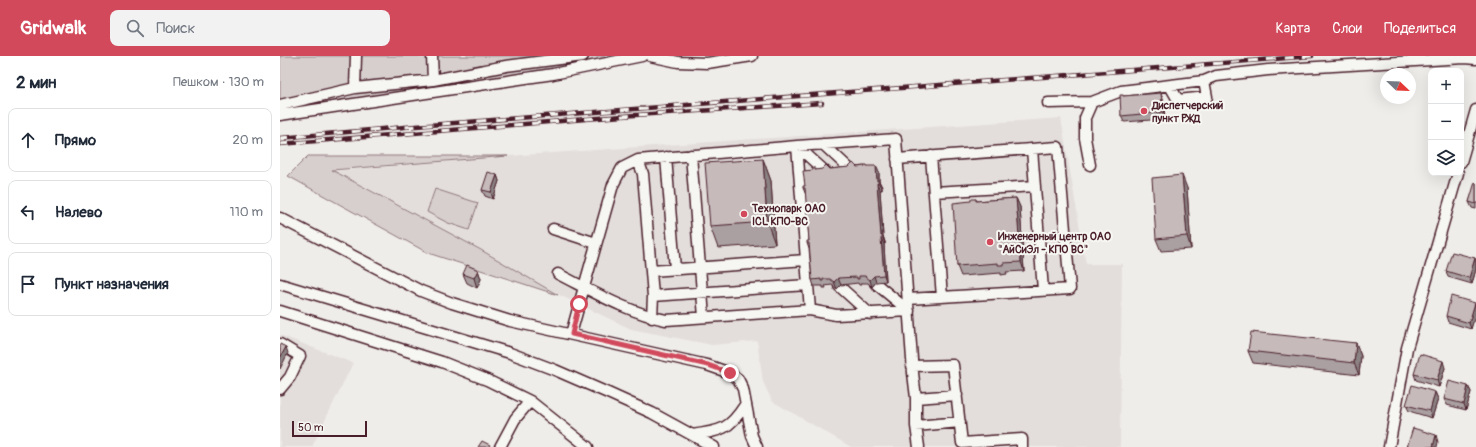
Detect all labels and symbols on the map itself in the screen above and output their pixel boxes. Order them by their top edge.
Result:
north arrow [1380,68,1416,104]
place label: Диспетчерский пункт РЖД [1151,99,1223,125]
marker: Диспетчерский пункт РЖД [1139,106,1149,116]
place label: Технопарк OAO ICL КПО-ВС [751,202,826,228]
marker: Технопарк OAO ICL КПО-ВС [739,209,749,219]
place label: Инженерный центр ОАО "АйСиЭл - КПО ВС" [998,230,1111,256]
marker: Инженерный центр ОАО "АйСиЭл - КПО ВС" [985,237,995,247]
route start [570,295,588,313]
route end [721,364,739,382]
scale bar [292,419,367,438]

